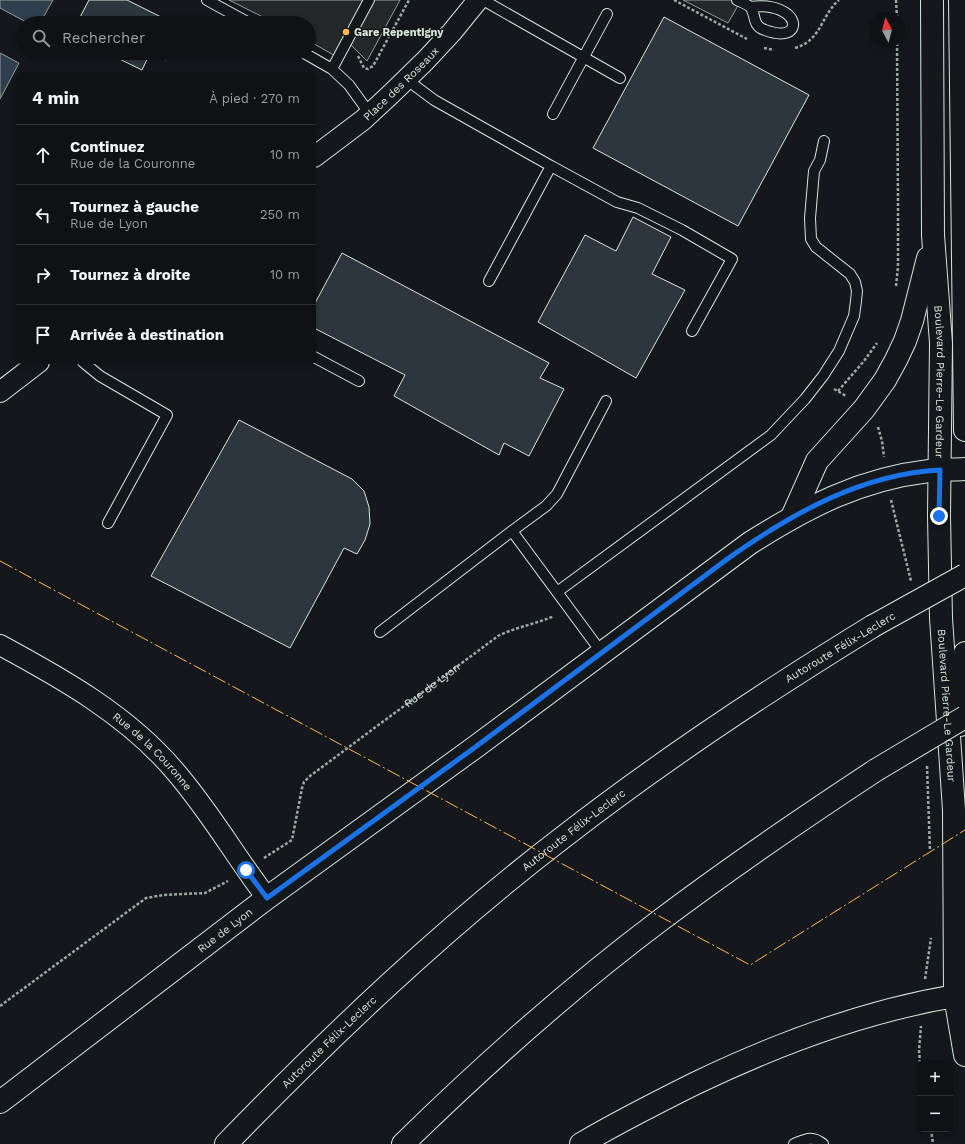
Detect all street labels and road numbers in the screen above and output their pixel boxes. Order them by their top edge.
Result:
street label: Place des Roseaux [361,44,442,123]
street label: Boulevard Pierre-Le Gardeur [931,305,947,459]
street label: Autoroute Félix-Leclerc [783,609,898,686]
street label: Boulevard Pierre-Le Gardeur [935,629,958,783]
street label: Rue de Lyon [402,661,462,711]
street label: Rue de la Couronne [110,710,194,793]
street label: Autoroute Félix-Leclerc [520,787,628,874]
street label: Rue de Lyon [195,905,255,956]
street label: Autoroute Félix-Leclerc [279,994,379,1091]

